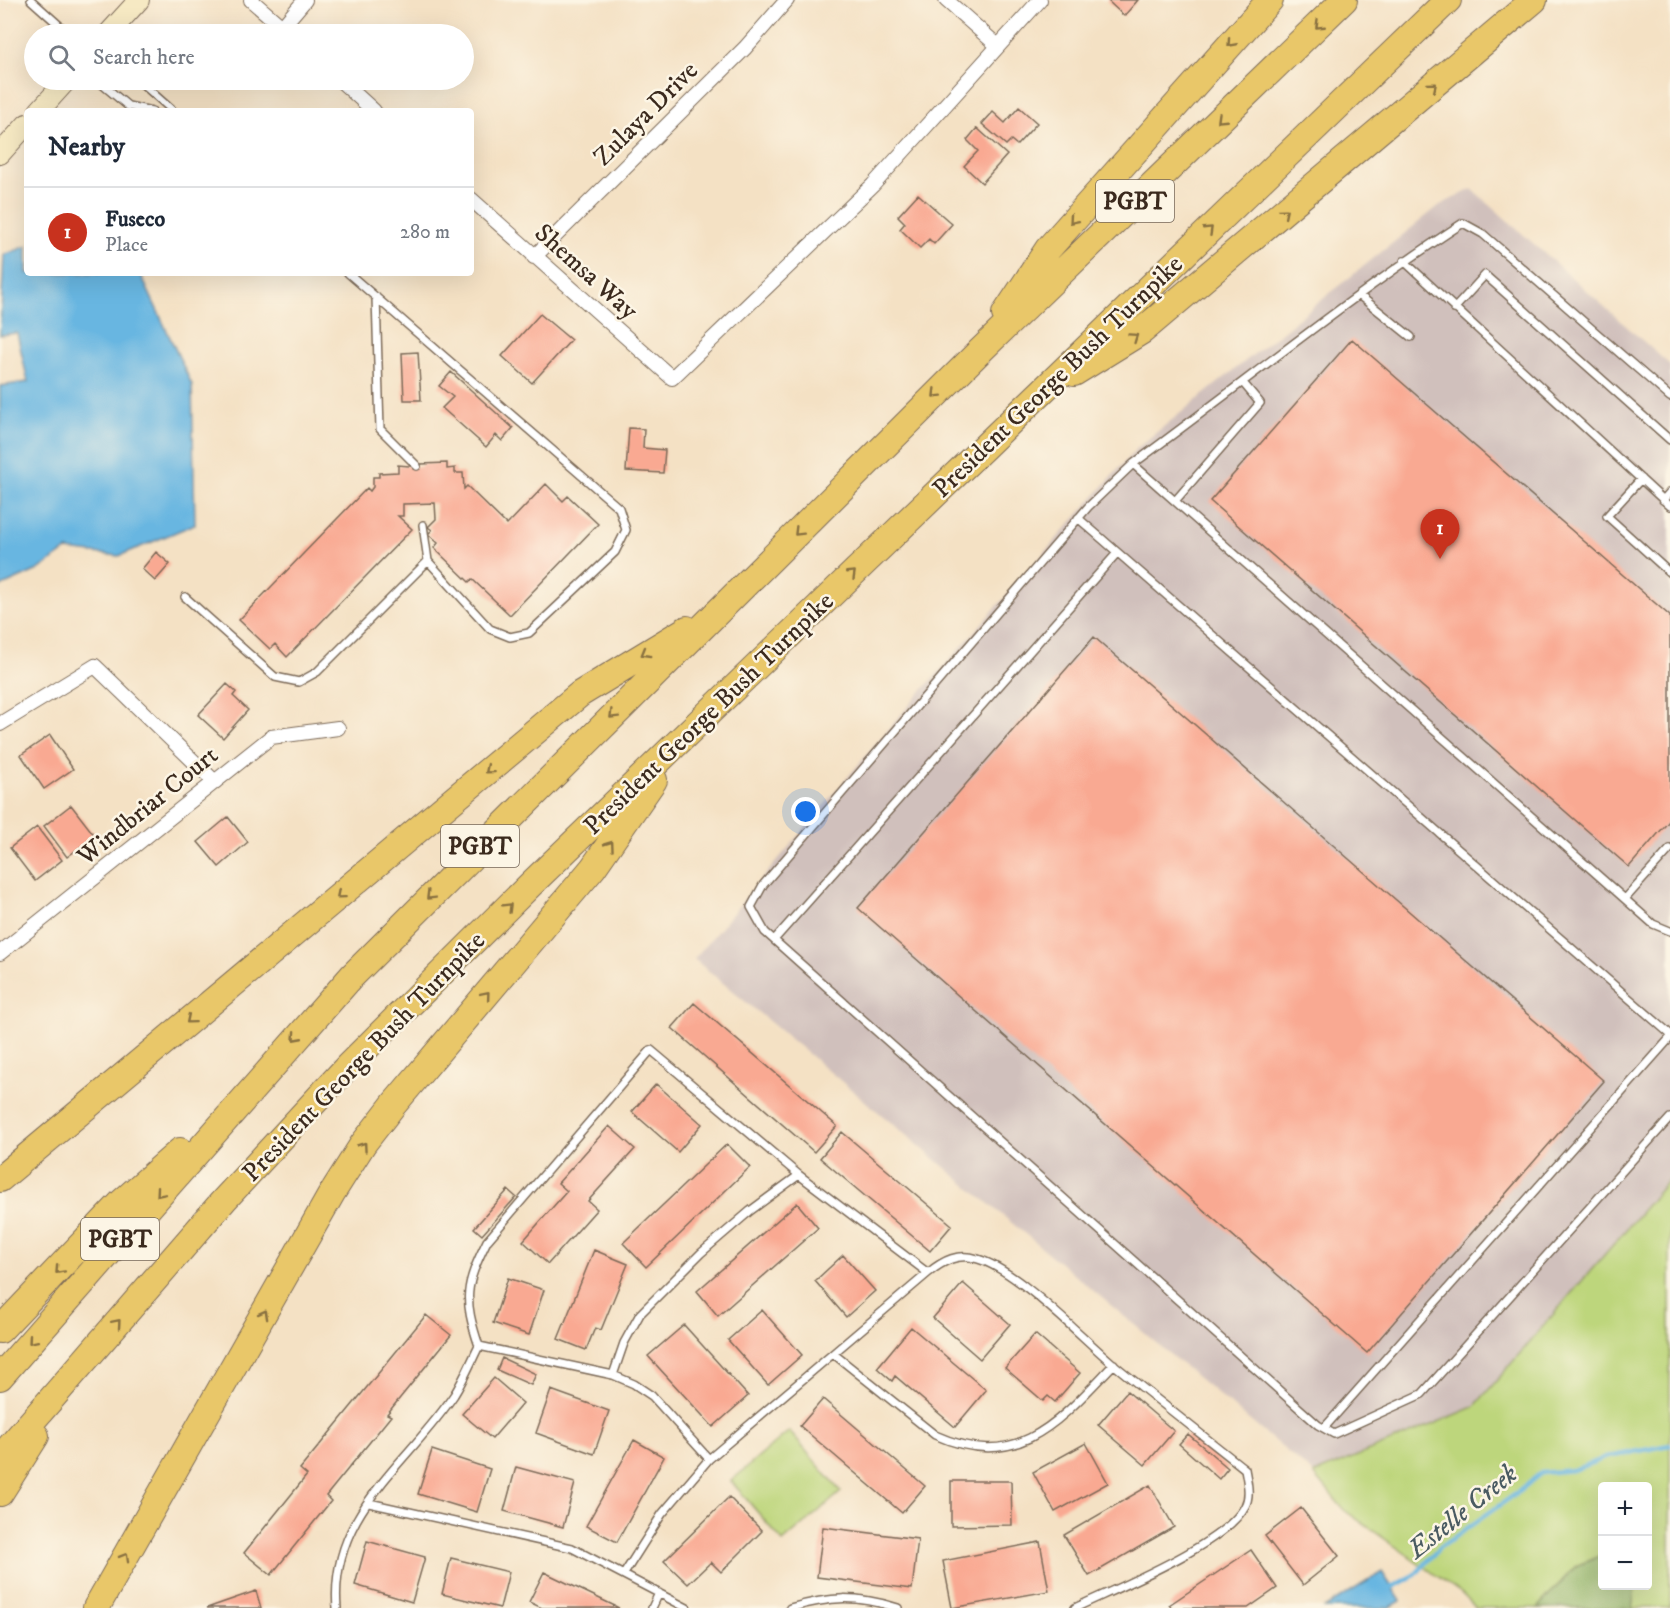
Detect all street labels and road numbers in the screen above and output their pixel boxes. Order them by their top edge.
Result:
street label: Zulaya Drive [587,55,705,173]
road number: PGBT [1096,180,1174,222]
street label: Shemsa Way [527,217,645,328]
street label: President George Bush Turnpike [926,249,1190,506]
street label: President George Bush Turnpike [577,586,841,843]
street label: Windbriar Court [70,739,225,874]
road number: PGBT [441,825,519,867]
street label: President George Bush Turnpike [236,925,493,1189]
road number: PGBT [81,1218,159,1260]

